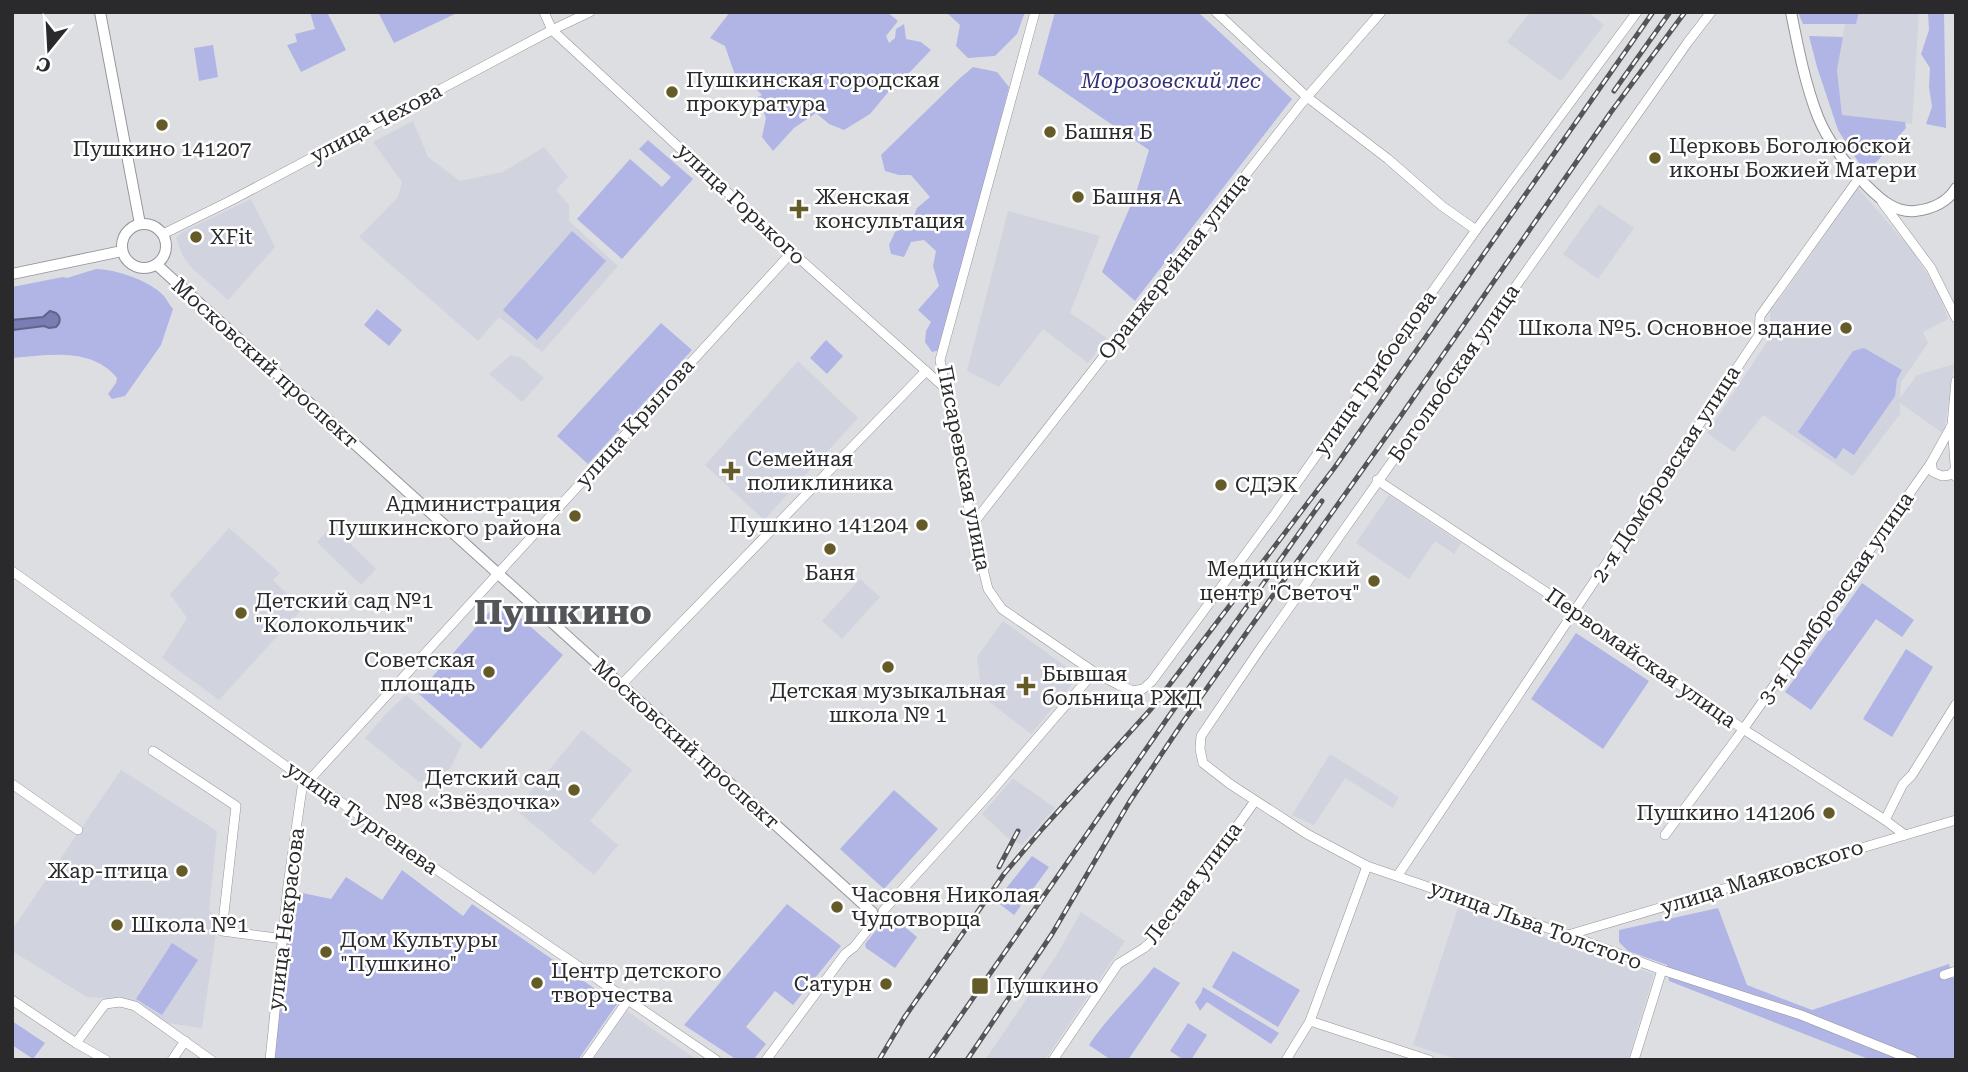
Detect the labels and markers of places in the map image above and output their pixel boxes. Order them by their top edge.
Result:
place label: Пушкинская городская прокуратура [686,68,940,116]
marker: Пушкинская городская прокуратура [664,84,680,100]
marker: Пушкино 141207 [154,117,170,133]
place label: Башня Б [1064,120,1152,144]
marker: Башня Б [1042,124,1058,140]
place label: Церковь Боголюбской иконы Божией Матери [1669,134,1917,182]
place label: Пушкино 141207 [73,137,251,161]
marker: Церковь Боголюбской иконы Божией Матери [1647,150,1663,166]
place label: Женская консультация [815,185,965,233]
place label: Башня А [1092,185,1182,209]
marker: Башня А [1070,189,1086,205]
marker: Женская консультация [789,199,809,219]
place label: XFit [210,225,253,249]
marker: XFit [188,229,204,245]
place label: Школа №5. Основное здание [1518,316,1832,340]
marker: Школа №5. Основное здание [1838,320,1854,336]
place label: Семейная поликлиника [747,447,894,495]
marker: Семейная поликлиника [721,461,741,481]
place label: СДЭК [1235,473,1298,497]
marker: СДЭК [1213,477,1229,493]
place label: Администрация Пушкинского района [328,492,562,540]
marker: Администрация Пушкинского района [567,508,583,524]
place label: Пушкино 141204 [729,513,908,537]
marker: Пушкино 141204 [914,517,930,533]
marker: Баня [822,541,838,557]
place label: Медицинский центр "Светоч" [1199,557,1360,605]
place label: Баня [805,561,855,585]
marker: Медицинский центр "Светоч" [1366,573,1382,589]
place label: Детский сад №1 "Колокольчик" [255,589,433,637]
marker: Детский сад №1 "Колокольчик" [233,605,249,621]
place label: Советская площадь [364,648,475,696]
marker: Детская музыкальная школа № 1 [880,659,896,675]
place label: Бывшая больница РЖД [1042,662,1202,710]
marker: Советская площадь [481,664,497,680]
marker: Бывшая больница РЖД [1016,676,1036,696]
place label: Детская музыкальная школа № 1 [770,679,1006,727]
place label: Детский сад №8 «Звёздочка» [385,766,560,814]
marker: Детский сад №8 «Звёздочка» [566,782,582,798]
place label: Пушкино 141206 [1636,801,1815,825]
marker: Пушкино 141206 [1821,805,1837,821]
place label: Жар-птица [48,859,169,883]
marker: Жар-птица [174,863,190,879]
place label: Часовня Николая Чудотворца [851,883,1040,931]
marker: Часовня Николая Чудотворца [829,899,845,915]
place label: Школа №1 [131,913,249,937]
marker: Школа №1 [109,917,125,933]
place label: Дом Культуры "Пушкино" [340,928,498,976]
marker: Дом Культуры "Пушкино" [318,944,334,960]
place label: Центр детского творчества [551,959,722,1007]
place label: Сатурн [794,972,872,996]
place label: Пушкино [996,974,1099,998]
marker: Центр детского творчества [529,975,545,991]
marker: Сатурн [878,976,894,992]
marker: Пушкино [970,976,990,996]

